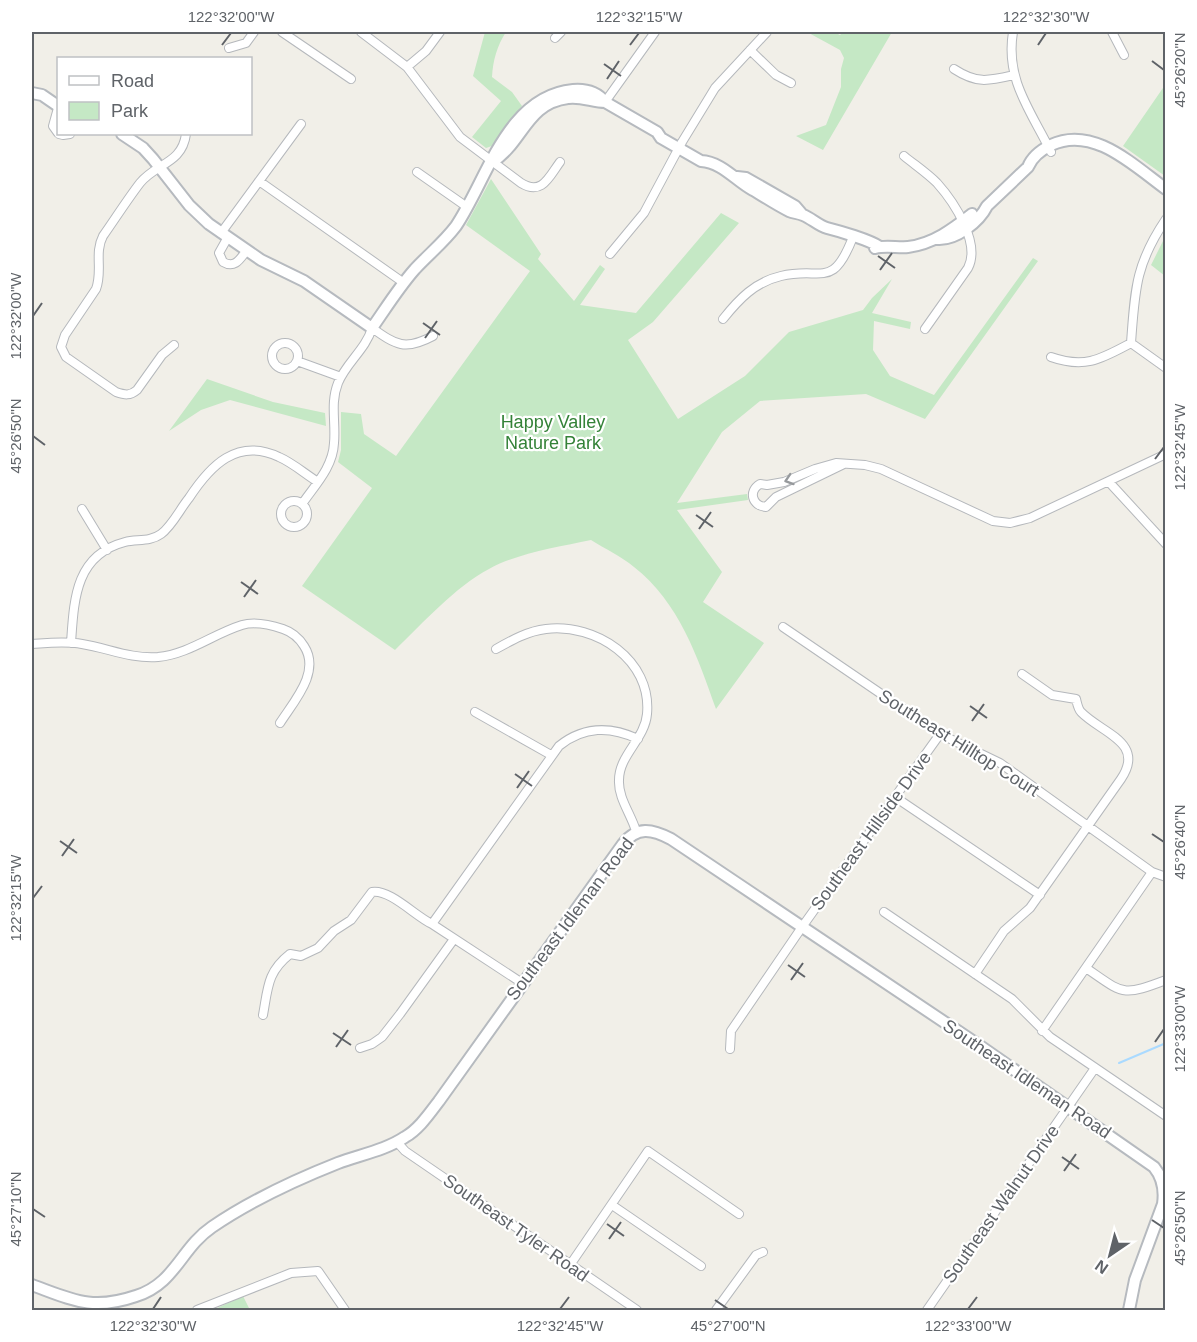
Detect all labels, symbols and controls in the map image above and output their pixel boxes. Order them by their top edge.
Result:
text: 122°32'00"W [188,8,275,25]
text: 122°32'15"W [596,8,683,25]
text: 122°32'30"W [1003,8,1090,25]
text: 45°26'20"N [1171,32,1188,108]
legend [57,57,252,135]
text: Road [111,71,154,91]
text: Park [111,101,149,121]
text: 122°32'00"W [7,272,24,359]
text: 45°26'50"N [7,398,24,474]
text: 122°32'45"W [1171,403,1188,490]
park label: Happy Valley Nature Park [501,412,605,453]
one-way arrow [784,473,795,485]
street label: Southeast Hilltop Court [875,685,1043,801]
street label: Southeast Hillside Drive [807,748,935,914]
text: 45°26'40"N [1171,804,1188,880]
street label: Southeast Idleman Road [502,834,638,1004]
text: 122°32'15"W [7,854,24,941]
text: 122°33'00"W [1171,985,1188,1072]
street label: Southeast Idleman Road [939,1015,1115,1143]
street label: Southeast Walnut Drive [939,1121,1063,1287]
street label: Southeast Tyler Road [439,1170,593,1286]
text: 45°27'10"N [7,1171,24,1247]
text: 45°26'50"N [1171,1190,1188,1266]
north arrow [1080,1225,1140,1285]
text: N [1092,1257,1111,1277]
text: 122°32'30"W [110,1317,197,1334]
text: 122°32'45"W [517,1317,604,1334]
text: 45°27'00"N [690,1317,766,1334]
text: 122°33'00"W [925,1317,1012,1334]

